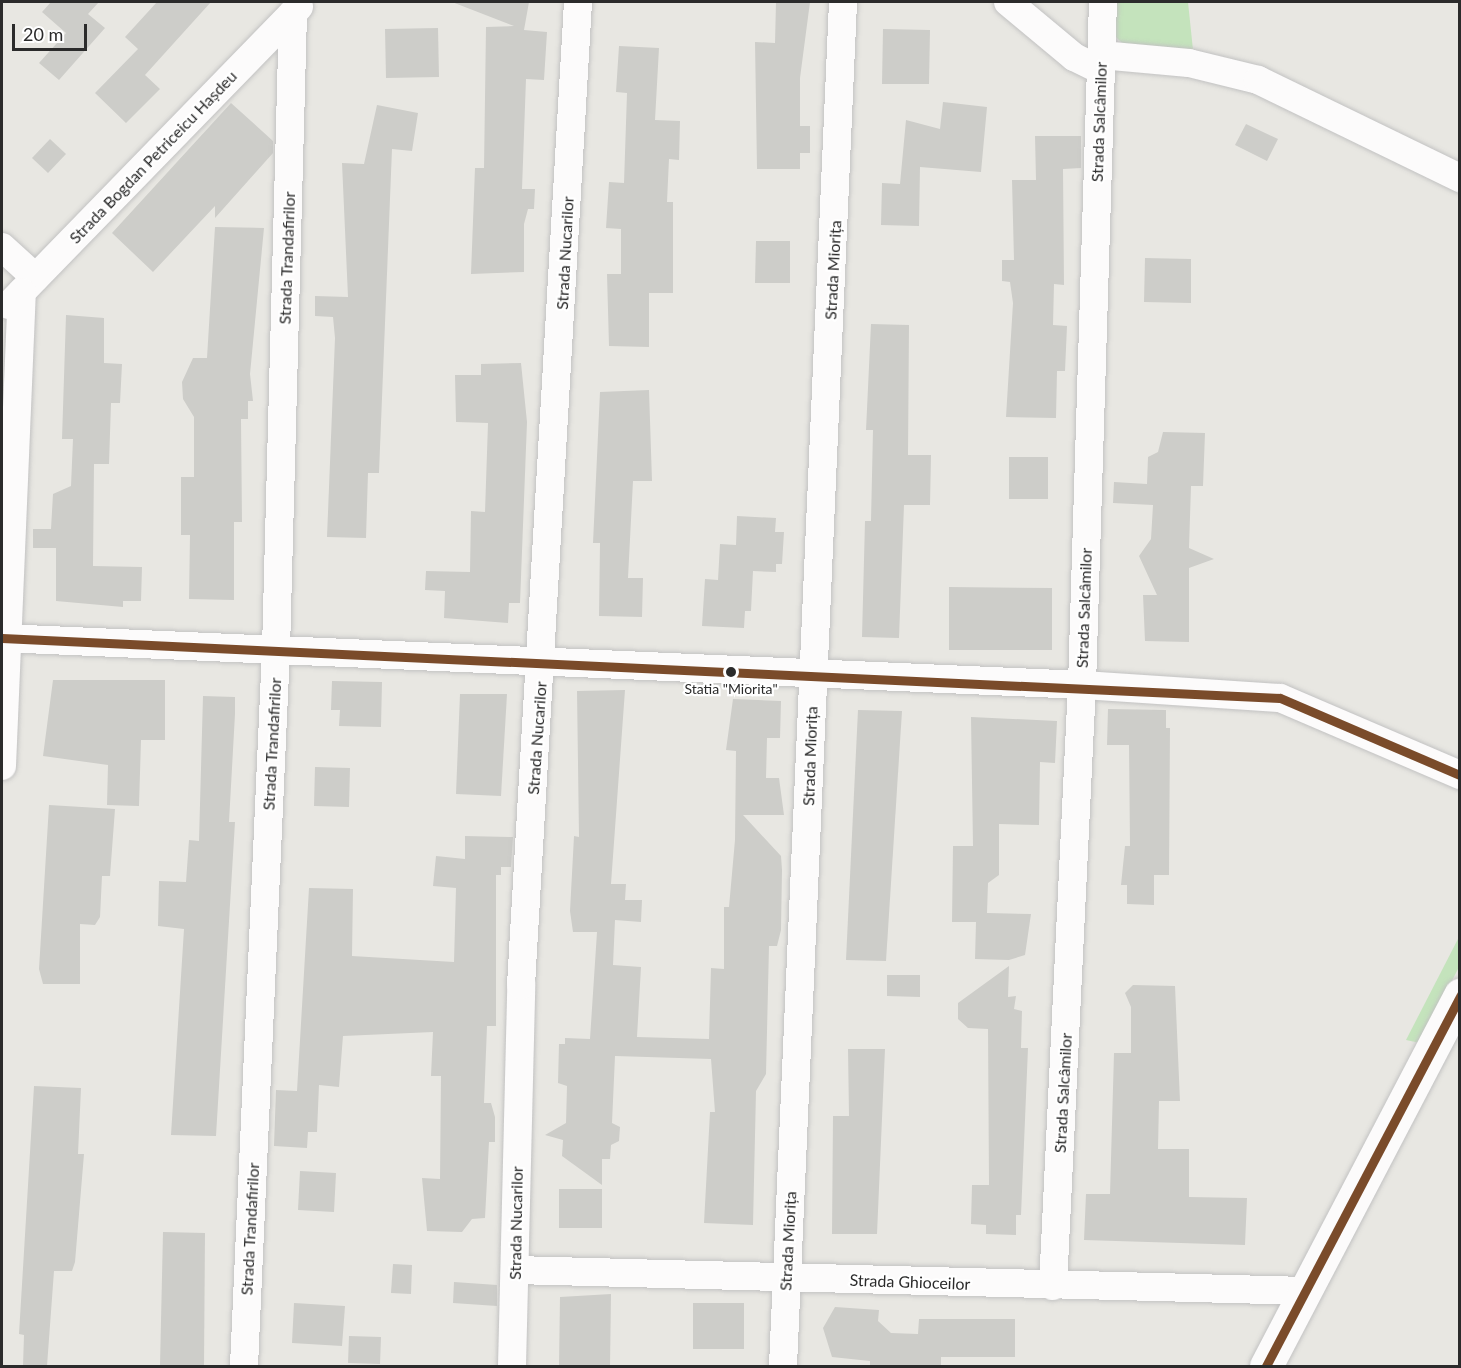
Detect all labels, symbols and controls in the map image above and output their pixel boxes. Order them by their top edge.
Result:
scale bar [15,12,90,50]
text: 20 m [23,23,63,45]
street label: Strada Salcâmilor [1087,62,1111,182]
street label: Strada Bogdan Petriceicu Hașdeu [65,67,241,247]
street label: Strada Trandafirilor [275,191,299,325]
street label: Strada Nucarilor [552,196,578,310]
street label: Strada Miorița [821,220,845,320]
street label: Strada Salcâmilor [1072,548,1096,668]
marker: Statia "Miorita" [725,666,737,678]
street label: Strada Trandafirilor [259,677,285,811]
street label: Strada Nucarilor [523,681,551,795]
place label: Statia "Miorita" [684,681,778,697]
street label: Strada Miorița [799,706,821,806]
street label: Strada Salcâmilor [1050,1032,1076,1154]
street label: Strada Trandafirilor [237,1162,263,1296]
street label: Strada Nucarilor [505,1166,527,1280]
street label: Strada Miorița [776,1191,800,1291]
street label: Strada Ghioceilor [849,1270,971,1294]

